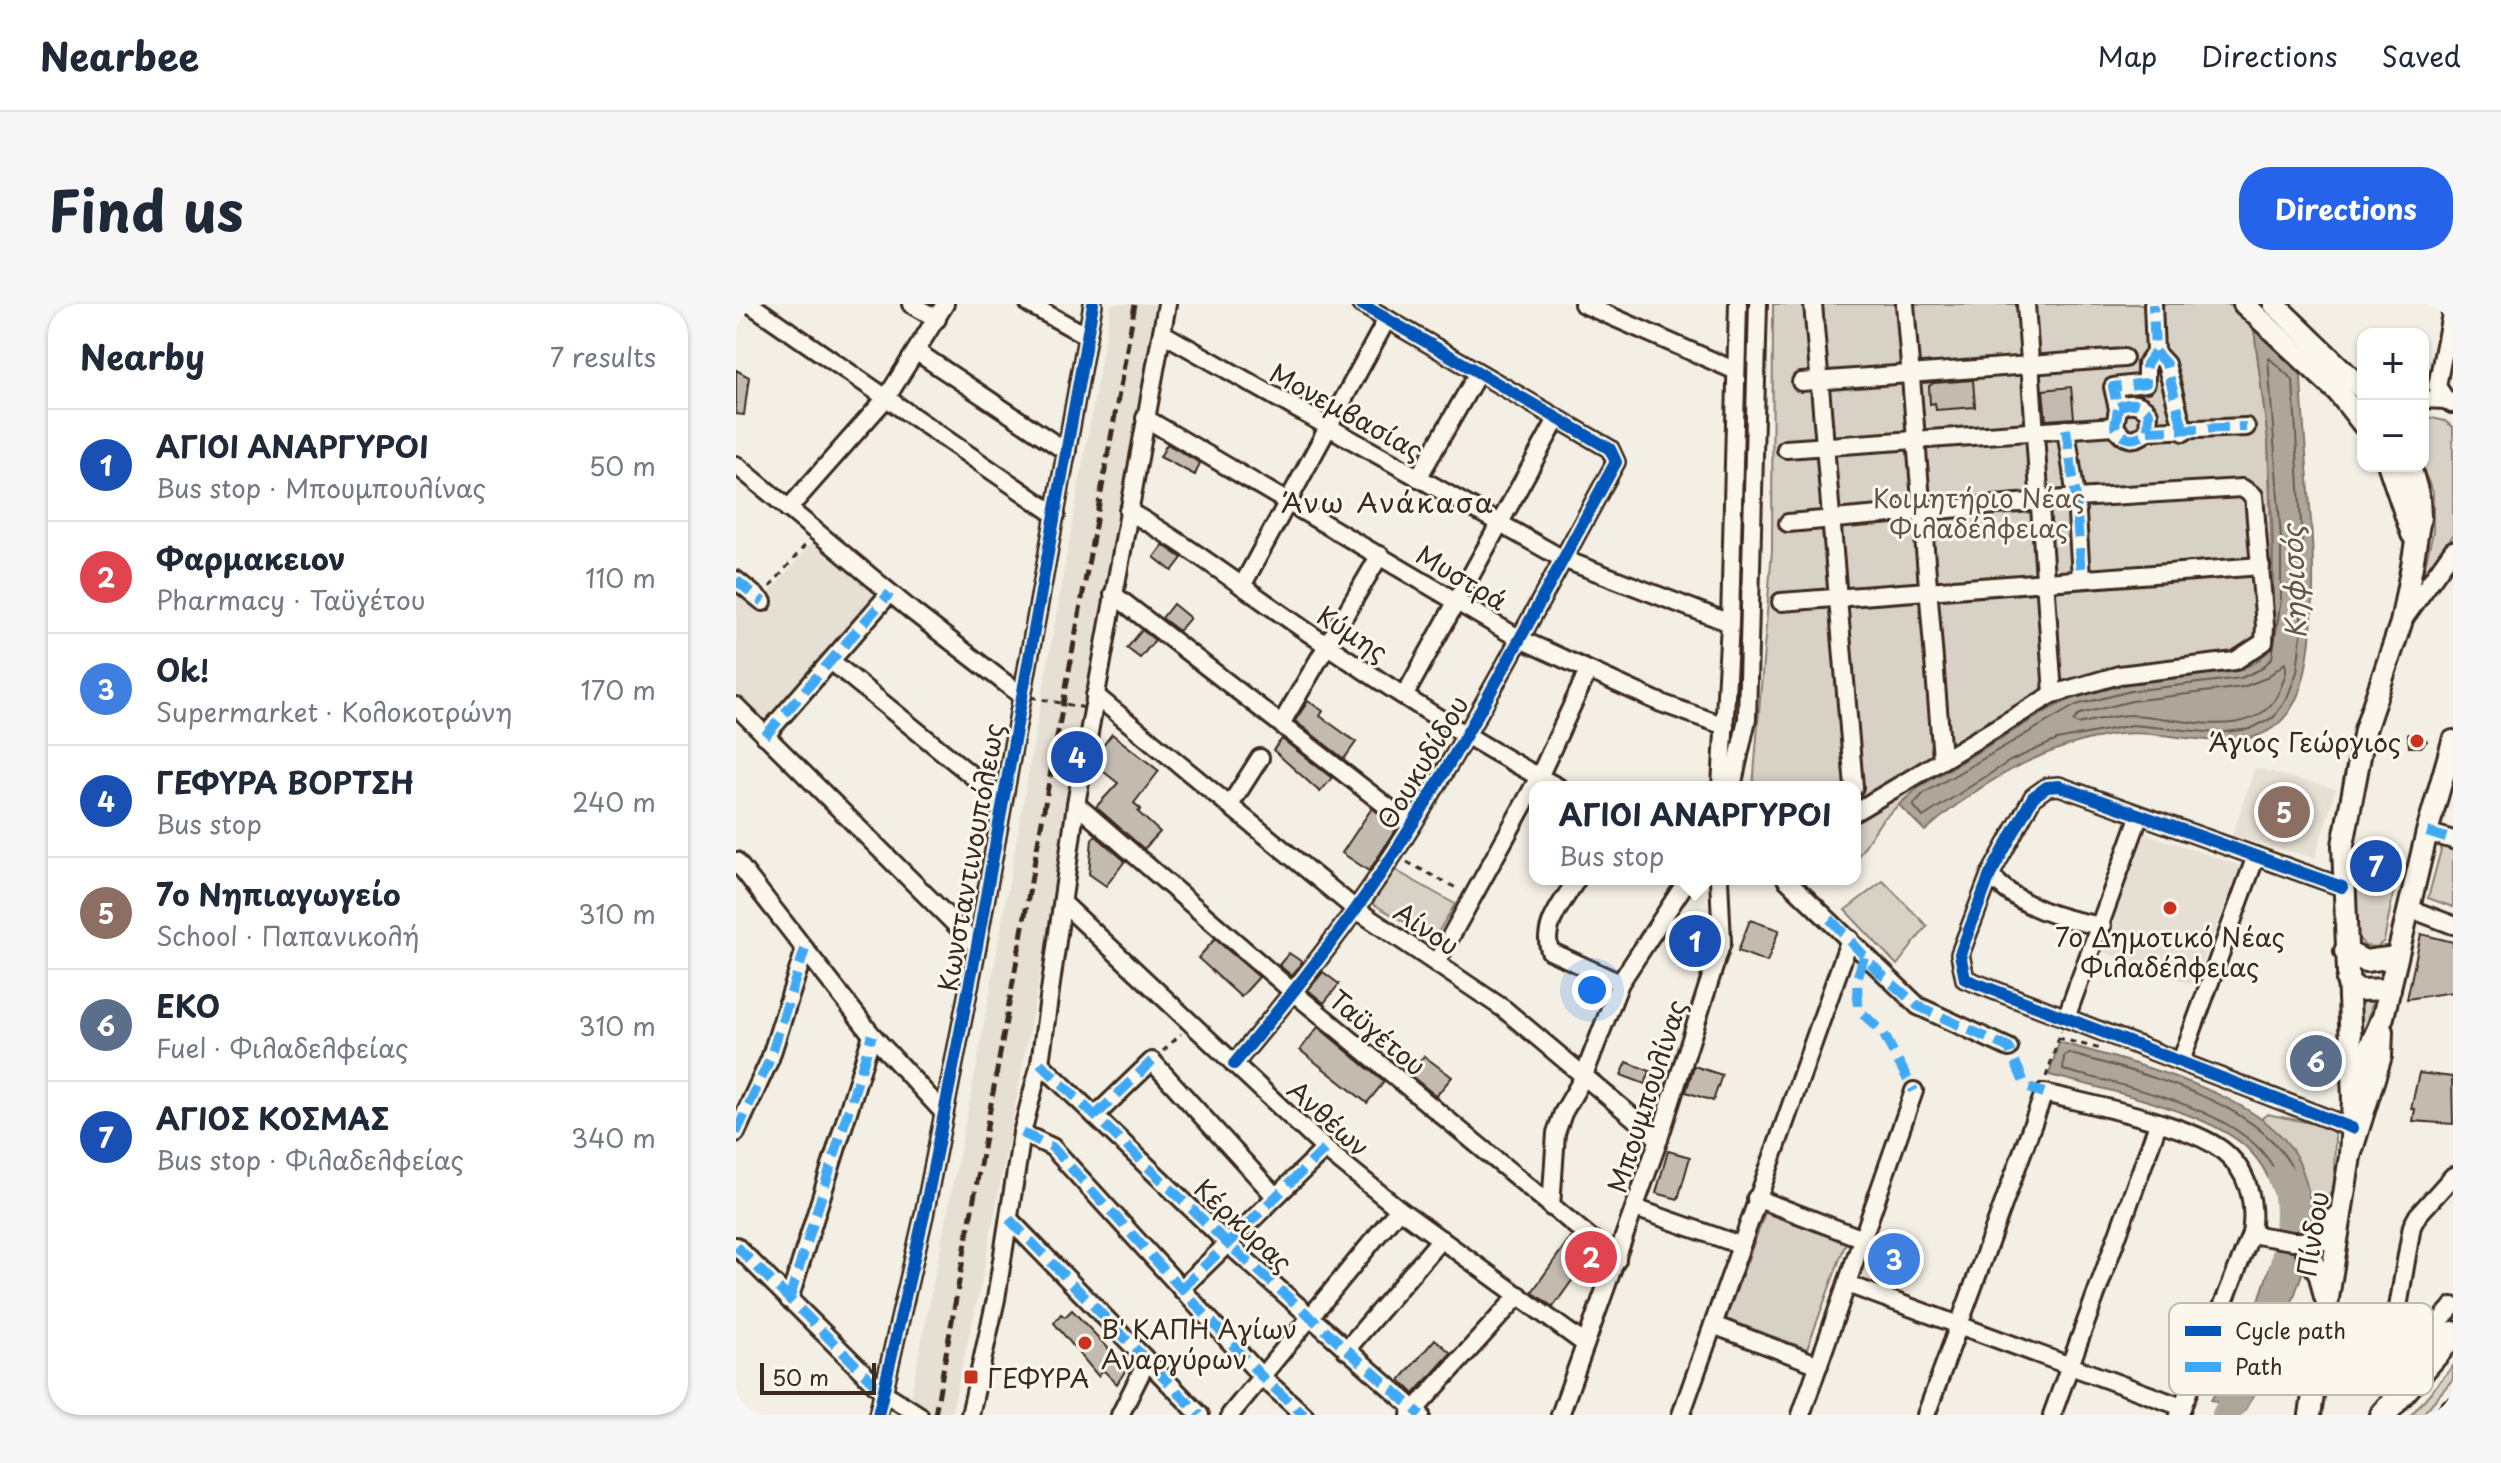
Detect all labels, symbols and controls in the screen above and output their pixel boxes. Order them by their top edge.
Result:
text: Nearbee [40,27,199,84]
text: Map [2098,34,2157,77]
text: Directions [2201,34,2338,77]
text: Saved [2382,34,2461,77]
text: Find us [48,166,244,251]
button: Directions [2239,167,2453,250]
map controls [2357,328,2429,472]
button: + [2357,328,2429,400]
text: Nearby [80,330,205,382]
text: 7 results [550,337,656,376]
street label: Μονεμβασίας [1263,353,1431,469]
button: − [2357,400,2429,472]
text: ΑΓΙΟΙ ΑΝΑΡΓΥΡΟΙ [156,423,429,468]
text: 1 [100,446,112,485]
text: 50 m [589,446,656,485]
text: Bus stop · Μπουμπουλίνας [156,468,486,507]
park label: Κοιμητήριο Νέας Φιλαδέλφειας [1873,478,2085,547]
district label: Άνω Ανάκασα [1281,480,1495,523]
water label: Κηφισός [2269,522,2316,640]
text: Φαρμακειον [156,535,346,580]
street label: Μυστρά [1409,535,1515,619]
text: 2 [97,558,115,597]
text: 110 m [585,558,656,597]
text: Pharmacy · Ταϋγέτου [156,580,426,619]
street label: Κύμης [1310,595,1396,671]
text: Ok! [156,647,209,692]
text: 3 [97,670,115,709]
text: 170 m [581,670,656,709]
street label: Θουκυδίδου [1367,688,1477,836]
text: Supermarket · Κολοκοτρώνη [156,692,513,731]
street label: Κωνσταντινουπόλεως [927,720,1013,994]
place label: Άγιος Γεώργιος [2209,722,2401,761]
pin: 4 [1051,727,1103,787]
marker: Άγιος Γεώργιος [2408,732,2426,750]
text: ΓΕΦΥΡΑ ΒΟΡΤΣΗ [156,759,414,804]
popup [1529,781,1861,885]
text: 4 [97,782,115,821]
text: 240 m [572,782,656,821]
pin: 5 [2258,782,2310,842]
text: ΑΓΙΟΙ ΑΝΑΡΓΥΡΟΙ [1559,791,1831,836]
text: Bus stop [156,804,262,843]
text: Bus stop [1559,836,1664,875]
pin: 7 [2350,836,2402,896]
text: 7ο Νηπιαγωγείο [156,871,401,916]
street label: Αίνου [1386,892,1468,964]
text: 5 [98,894,114,933]
text: 310 m [578,894,656,933]
marker: 7ο Δημοτικό Νέας Φιλαδέλφειας [2161,899,2179,917]
pin: 1 [1669,911,1721,971]
text: School · Παπανικολή [156,916,420,955]
place label: 7ο Δημοτικό Νέας Φιλαδέλφειας [2055,917,2285,986]
your location [1572,970,1612,1010]
street label: Ταϋγέτου [1321,980,1435,1084]
text: EKO [156,983,220,1028]
street label: Μπουμπουλίνας [1596,994,1696,1198]
text: 6 [97,1006,115,1045]
text: 310 m [578,1006,656,1045]
text: Fuel · Φιλαδελφείας [156,1028,409,1067]
pin: 6 [2290,1031,2342,1091]
street label: Ανθέων [1279,1070,1379,1166]
text: ΑΓΙΟΣ ΚΟΣΜΑΣ [156,1095,389,1140]
text: 7 [99,1118,113,1157]
text: 340 m [571,1118,656,1157]
text: Bus stop · Φιλαδελφείας [156,1140,464,1179]
street label: Κέρκυρας [1186,1169,1302,1281]
street label: Πίνδου [2286,1188,2338,1280]
pin: 2 [1565,1227,1617,1287]
pin: 3 [1868,1229,1920,1289]
legend [2169,1303,2433,1395]
place label: Β' ΚΑΠΗ Αγίων Αναργύρων [1101,1309,1297,1378]
text: Cycle path [2235,1313,2346,1346]
marker: Β' ΚΑΠΗ Αγίων Αναργύρων [1076,1334,1094,1352]
text: Path [2235,1349,2283,1382]
place label: ΓΕΦΥΡΑ [987,1358,1089,1397]
scale bar [760,1359,876,1395]
text: 50 m [772,1360,829,1393]
marker: ΓΕΦΥΡΑ [962,1368,980,1386]

